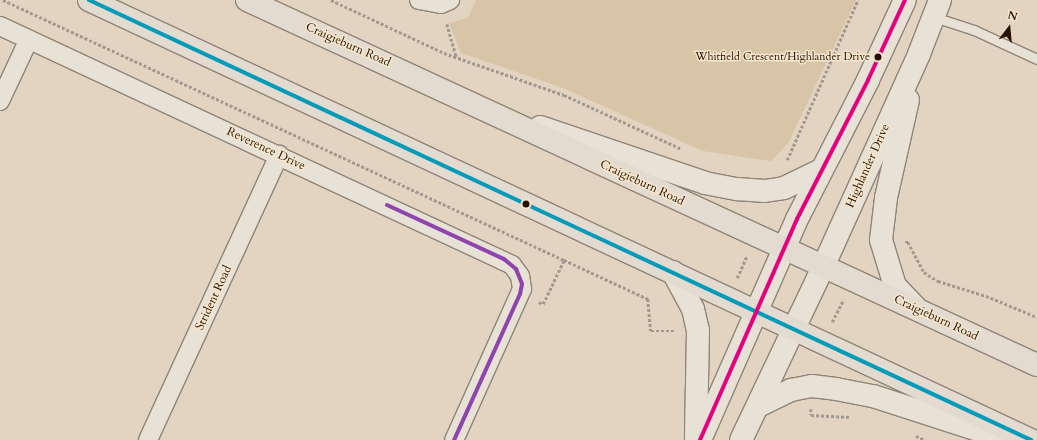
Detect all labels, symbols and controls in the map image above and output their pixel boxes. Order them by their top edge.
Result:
text: N [1006,7,1019,25]
north arrow [989,8,1029,48]
street label: Craigieburn Road [303,20,393,70]
place label: Whitfield Crescent/Highlander Drive [695,50,870,64]
marker: Whitfield Crescent/Highlander Drive [873,52,883,62]
street label: Highlander Drive [843,122,893,210]
street label: Reverence Drive [224,124,308,174]
street label: Craigieburn Road [598,157,686,209]
unlabelled marker [521,199,531,209]
street label: Strident Road [193,263,235,333]
street label: Craigieburn Road [892,292,980,344]

